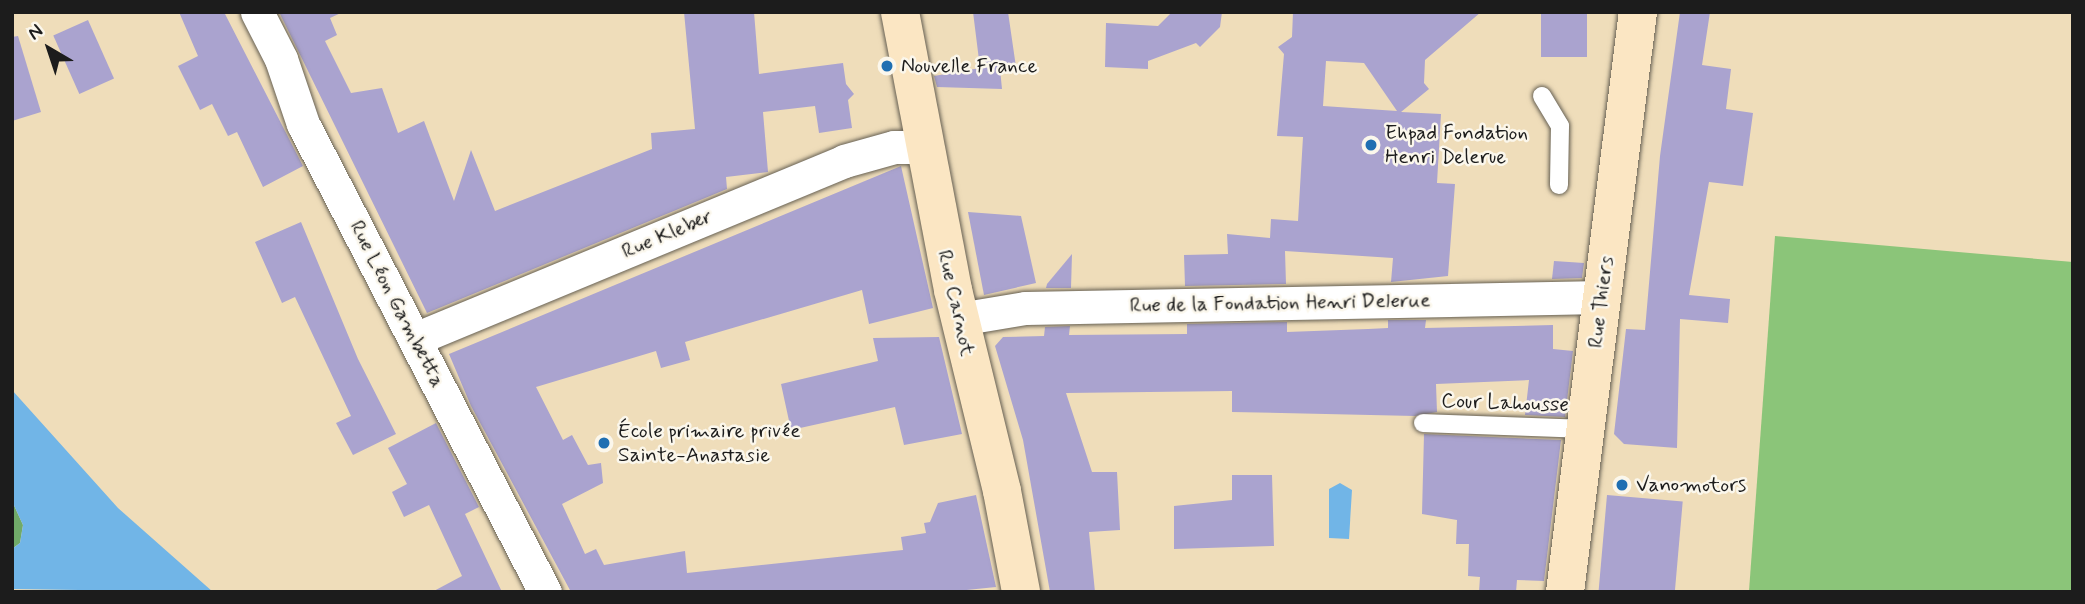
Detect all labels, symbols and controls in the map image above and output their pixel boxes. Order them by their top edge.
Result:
north arrow [14,14,84,84]
text: N [23,19,48,46]
place label: Nouvelle France [901,53,1041,79]
marker: Nouvelle France [879,58,895,74]
place label: Ehpad Fondation Henri Delerue [1385,120,1528,170]
marker: Ehpad Fondation Henri Delerue [1363,137,1379,153]
street label: Rue Kleber [618,204,716,264]
street label: Rue Léon Gambetta [345,218,449,390]
street label: Rue Carnot [932,249,980,357]
street label: Rue Thiers [1583,255,1619,349]
street label: Rue de la Fondation Henri Delerue [1129,288,1431,318]
street label: Cour Lahousse [1441,388,1569,418]
place label: École primaire privée Sainte-Anastasie [618,418,803,468]
marker: École primaire privée Sainte-Anastasie [596,435,612,451]
place label: Vanomotors [1636,472,1746,498]
marker: Vanomotors [1614,477,1630,493]

